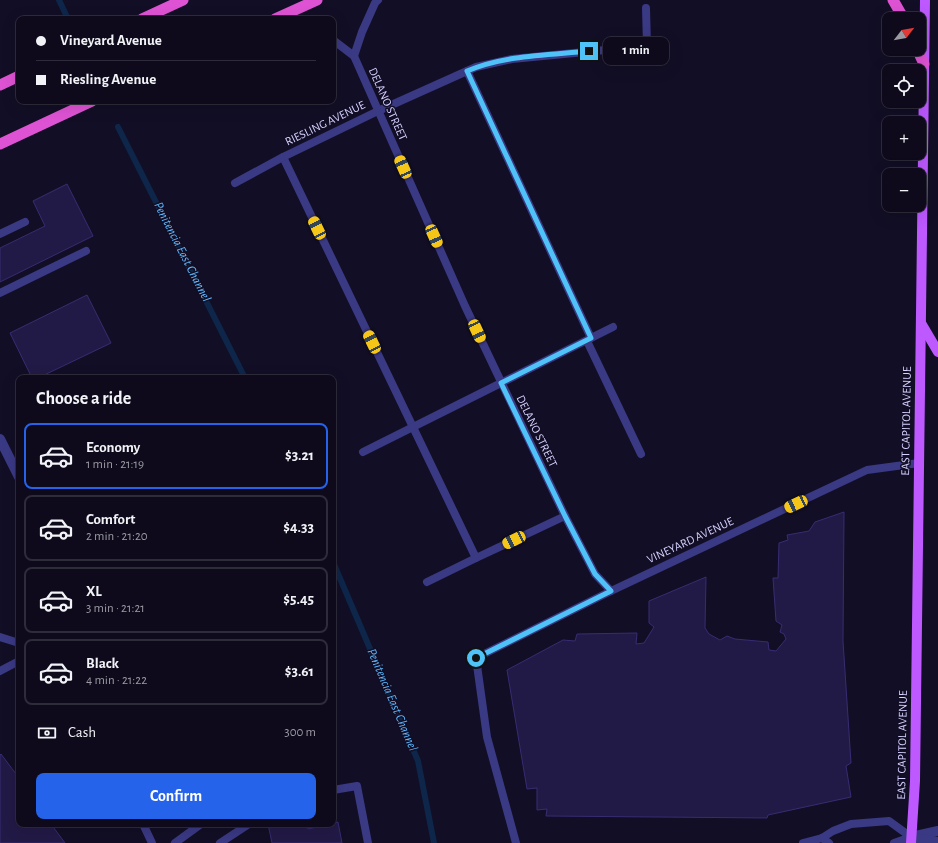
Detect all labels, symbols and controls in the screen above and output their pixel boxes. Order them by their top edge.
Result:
north arrow [882,12,926,56]
map controls [882,12,926,212]
text: Vineyard Avenue [60,33,162,48]
callout: 1 min [603,37,669,65]
route end [580,42,598,60]
text: 1 min [622,44,650,57]
button: locate [882,64,926,108]
street label: DELANO STREET [367,66,409,142]
text: Riesling Avenue [60,72,156,87]
street label: RIESLING AVENUE [283,98,367,148]
button: + [882,116,926,160]
car [393,154,413,180]
button: − [882,168,926,212]
water label: Penitencia East Channel [151,200,213,304]
car [306,215,328,241]
car [424,223,444,249]
car [466,318,488,344]
car [361,329,383,355]
street label: EAST CAPITOL AVENUE [899,366,913,476]
text: Choose a ride [36,390,131,408]
street label: DELANO STREET [514,393,560,469]
icon: car [38,438,74,474]
text: Economy [86,440,140,455]
text: $3.21 [285,448,314,463]
text: 1 min · 21:19 [86,458,144,471]
car [783,493,809,515]
icon: car [38,510,74,546]
text: Comfort [86,512,135,527]
street label: VINEYARD AVENUE [645,515,735,565]
text: $4.33 [283,520,314,535]
car [501,529,527,551]
text: 2 min · 21:20 [86,530,148,543]
icon: car [38,582,74,618]
text: XL [86,584,102,599]
text: $5.45 [283,592,314,607]
text: 3 min · 21:21 [86,602,145,615]
water label: Penitencia East Channel [365,647,419,753]
route start [467,649,485,667]
icon: car [38,654,74,690]
text: Black [86,656,119,671]
text: $3.61 [285,664,314,679]
text: 4 min · 21:22 [86,674,147,687]
street label: EAST CAPITOL AVENUE [895,690,909,800]
icon: cash [36,722,58,744]
text: Cash [68,725,96,740]
text: 300 m [284,726,316,739]
button: Confirm [36,773,316,819]

